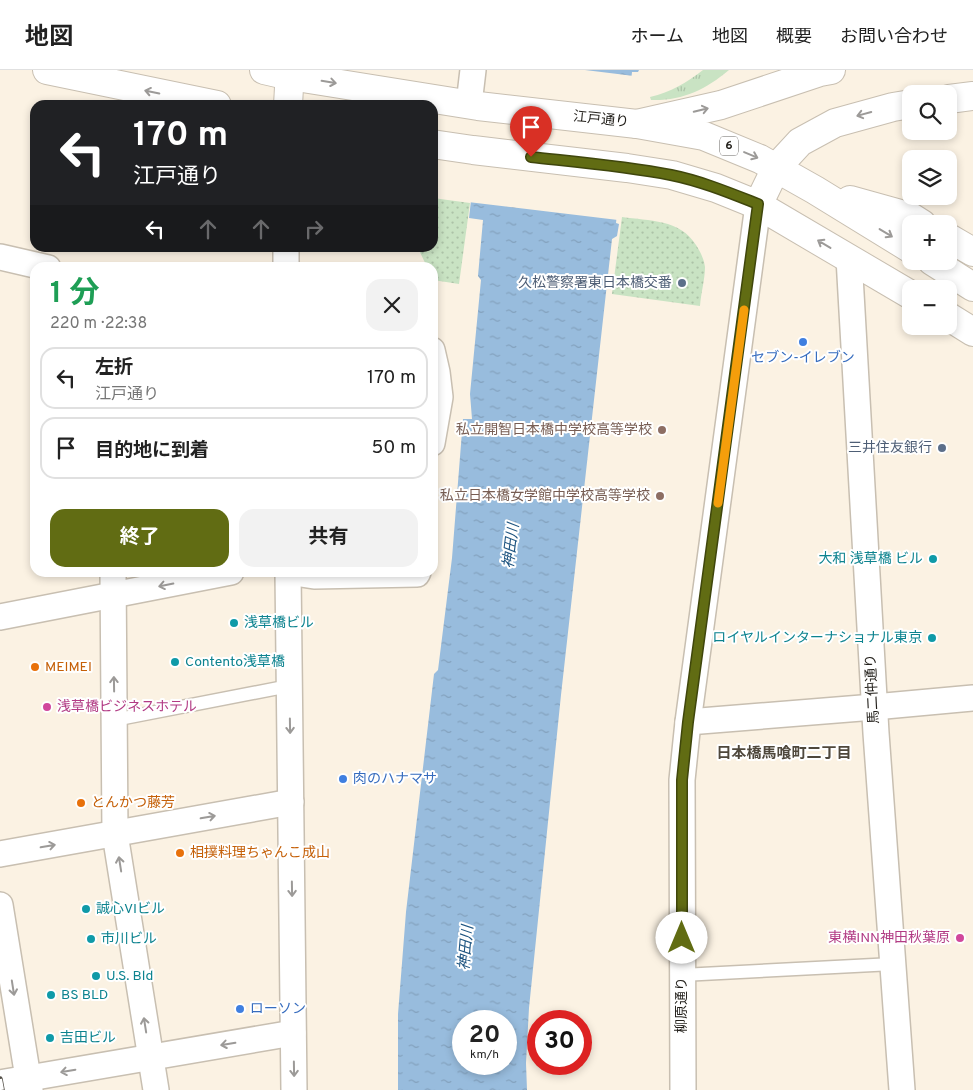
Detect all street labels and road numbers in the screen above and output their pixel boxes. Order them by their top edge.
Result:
street label: 江戸通り [572,109,630,131]
road number: 6 [720,136,738,155]
street label: 馬二仲通り [862,654,883,724]
street label: 柳原通り [673,977,691,1033]

